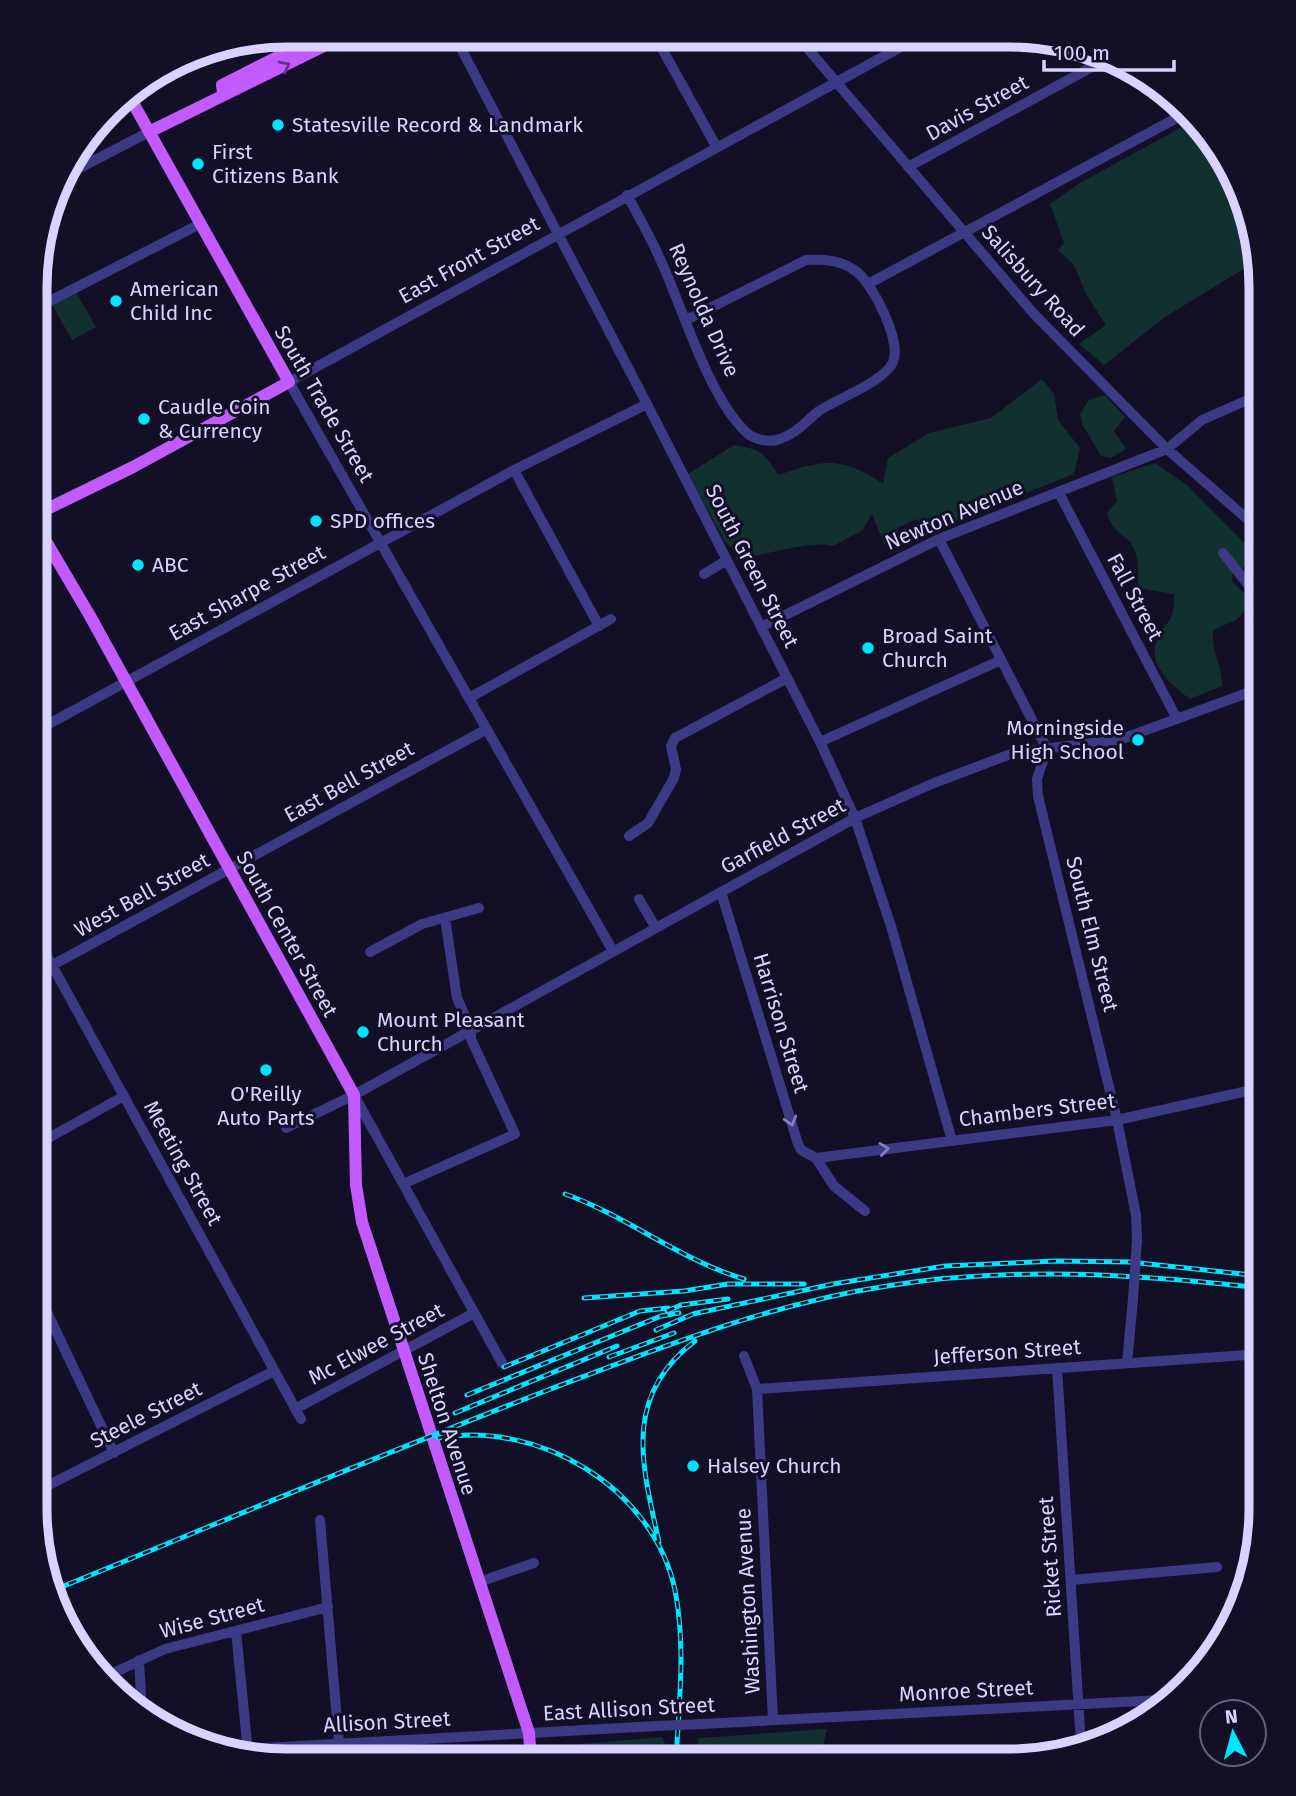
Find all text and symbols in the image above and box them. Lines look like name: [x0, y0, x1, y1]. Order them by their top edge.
scale bar: [1044, 28, 1174, 72]
text: 100 m: [1054, 40, 1110, 66]
one-way arrow: [277, 61, 290, 75]
street label: Davis Street: [921, 69, 1033, 147]
place label: Statesville Record & Landmark: [292, 112, 583, 138]
marker: Statesville Record & Landmark: [270, 117, 286, 133]
place label: First Citizens Bank: [212, 139, 339, 189]
marker: First Citizens Bank: [190, 156, 206, 172]
street label: East Front Street: [394, 210, 544, 309]
street label: Salisbury Road: [976, 220, 1090, 342]
street label: Reynolda Drive: [663, 239, 745, 381]
place label: American Child Inc: [130, 276, 219, 326]
marker: American Child Inc: [108, 293, 124, 309]
street label: South Trade Street: [269, 321, 380, 487]
place label: Caudle Coin & Currency: [158, 394, 271, 444]
marker: Caudle Coin & Currency: [136, 411, 152, 427]
street label: Newton Avenue: [881, 474, 1027, 556]
street label: South Green Street: [700, 480, 805, 652]
place label: SPD offices: [330, 508, 435, 534]
marker: SPD offices: [308, 513, 324, 529]
street label: East Sharpe Street: [164, 539, 330, 647]
street label: Fall Street: [1101, 549, 1169, 645]
place label: ABC: [152, 552, 189, 578]
marker: ABC: [130, 557, 146, 573]
place label: Broad Saint Church: [882, 623, 993, 673]
marker: Broad Saint Church: [860, 640, 876, 656]
place label: Morningside High School: [1006, 715, 1124, 765]
marker: Morningside High School: [1130, 732, 1146, 748]
street label: East Bell Street: [280, 735, 419, 828]
street label: Garfield Street: [716, 792, 850, 880]
street label: South Center Street: [231, 846, 344, 1022]
street label: West Bell Street: [70, 847, 215, 943]
street label: South Elm Street: [1060, 854, 1124, 1015]
street label: Harrison Street: [747, 950, 815, 1096]
place label: Mount Pleasant Church: [377, 1007, 525, 1057]
marker: Mount Pleasant Church: [355, 1024, 371, 1040]
marker: O'Reilly Auto Parts: [258, 1062, 274, 1078]
place label: O'Reilly Auto Parts: [217, 1081, 315, 1131]
street label: Chambers Street: [957, 1087, 1117, 1132]
street label: Meeting Street: [138, 1096, 228, 1230]
one-way arrow: [783, 1114, 797, 1127]
one-way arrow: [878, 1142, 889, 1157]
street label: Mc Elwee Street: [304, 1297, 449, 1391]
street label: Jefferson Street: [932, 1334, 1082, 1370]
street label: Shelton Avenue: [412, 1349, 482, 1499]
street label: Steele Street: [86, 1376, 206, 1454]
place label: Halsey Church: [707, 1453, 842, 1479]
marker: Halsey Church: [685, 1458, 701, 1474]
street label: Ricket Street: [1033, 1495, 1067, 1618]
street label: Washington Avenue: [730, 1507, 766, 1695]
street label: Wise Street: [157, 1591, 267, 1644]
street label: Monroe Street: [898, 1674, 1034, 1708]
street label: East Allison Street: [542, 1691, 716, 1726]
north arrow: [1198, 1698, 1268, 1768]
text: N: [1224, 1704, 1239, 1729]
street label: Allison Street: [323, 1706, 452, 1738]

